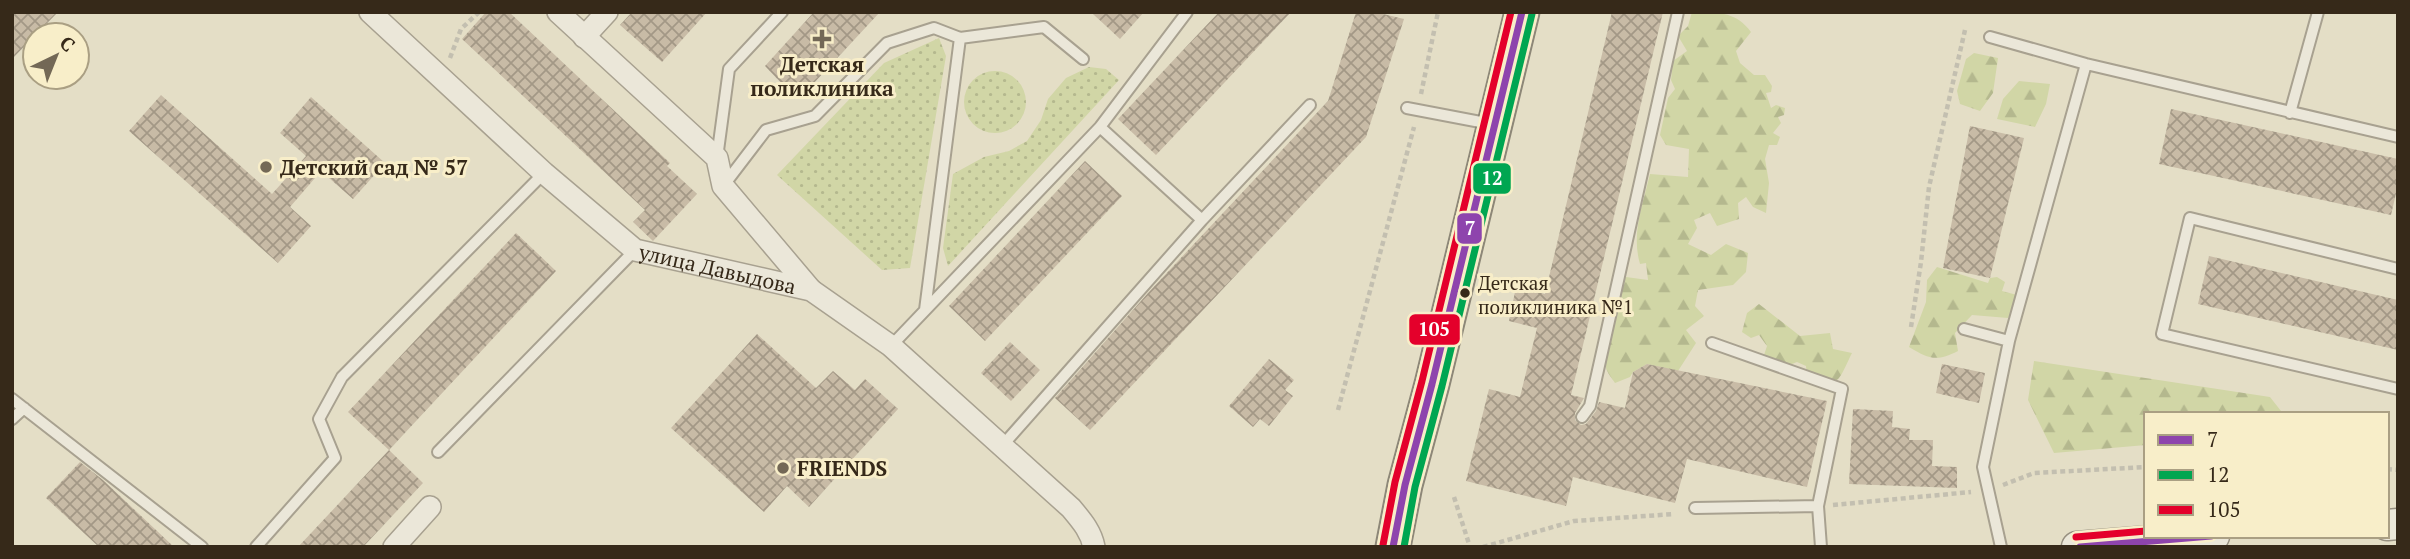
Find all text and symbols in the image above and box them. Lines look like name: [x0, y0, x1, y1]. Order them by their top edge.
north arrow: [21, 21, 91, 91]
marker: Детская поликлиника: [812, 29, 832, 49]
text: С: [55, 30, 81, 57]
place label: Детская поликлиника: [750, 50, 894, 102]
place label: Детский сад № 57: [280, 153, 468, 181]
marker: Детский сад № 57: [258, 159, 274, 175]
line badge: 12: [1472, 162, 1512, 195]
text: 12: [1481, 165, 1503, 190]
line badge: 7: [1456, 212, 1483, 245]
text: 7: [1465, 215, 1475, 240]
street label: улица Давыдова: [635, 237, 799, 300]
place label: Детская поликлиника №1: [1478, 270, 1633, 319]
marker: Детская поликлиника №1: [1458, 286, 1472, 300]
line badge: 105: [1408, 313, 1461, 346]
text: 105: [1418, 316, 1450, 341]
legend: [2144, 412, 2389, 538]
text: 7: [2207, 425, 2218, 453]
place label: FRIENDS: [797, 454, 887, 482]
marker: FRIENDS: [775, 460, 791, 476]
text: 12: [2207, 460, 2229, 488]
text: 105: [2207, 495, 2241, 523]

